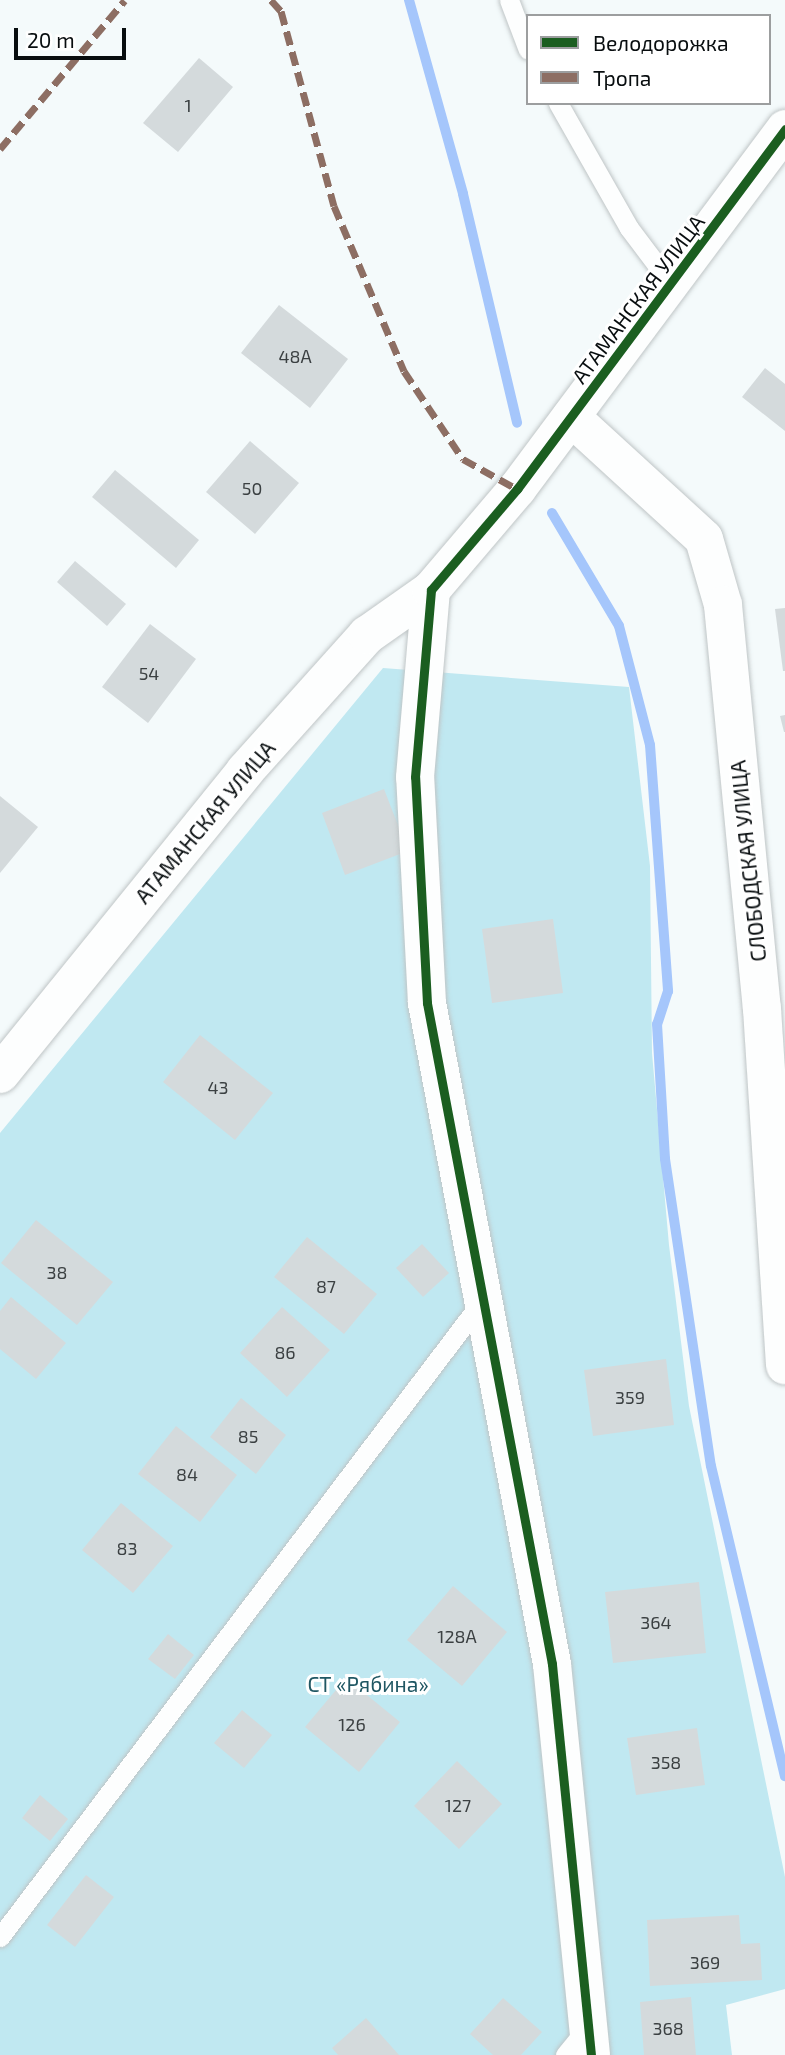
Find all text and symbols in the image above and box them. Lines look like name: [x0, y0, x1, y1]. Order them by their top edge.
scale bar: [18, 14, 130, 58]
legend: [526, 14, 771, 105]
text: 20 m: [27, 27, 75, 52]
text: Велодорожка: [593, 30, 729, 55]
text: Тропа: [593, 65, 651, 90]
house number: 1: [184, 94, 192, 116]
street label: АТАМАНСКАЯ УЛИЦА: [566, 210, 710, 388]
house number: 48А: [278, 345, 312, 367]
house number: 50: [242, 477, 262, 499]
house number: 54: [139, 662, 159, 684]
street label: АТАМАНСКАЯ УЛИЦА: [130, 736, 280, 908]
street label: СЛОБОДСКАЯ УЛИЦА: [725, 759, 771, 963]
house number: 43: [207, 1076, 229, 1098]
house number: 38: [47, 1261, 67, 1283]
house number: 87: [316, 1275, 336, 1297]
house number: 86: [274, 1341, 296, 1363]
house number: 359: [615, 1386, 645, 1408]
house number: 85: [238, 1425, 258, 1447]
house number: 84: [176, 1463, 198, 1485]
house number: 83: [117, 1537, 137, 1559]
house number: 364: [640, 1611, 672, 1633]
house number: 128А: [437, 1625, 477, 1647]
park label: СТ «Рябина»: [307, 1671, 429, 1697]
house number: 126: [338, 1713, 366, 1735]
house number: 358: [651, 1751, 681, 1773]
house number: 127: [445, 1794, 471, 1816]
house number: 369: [690, 1951, 720, 1973]
house number: 368: [652, 2017, 684, 2039]

